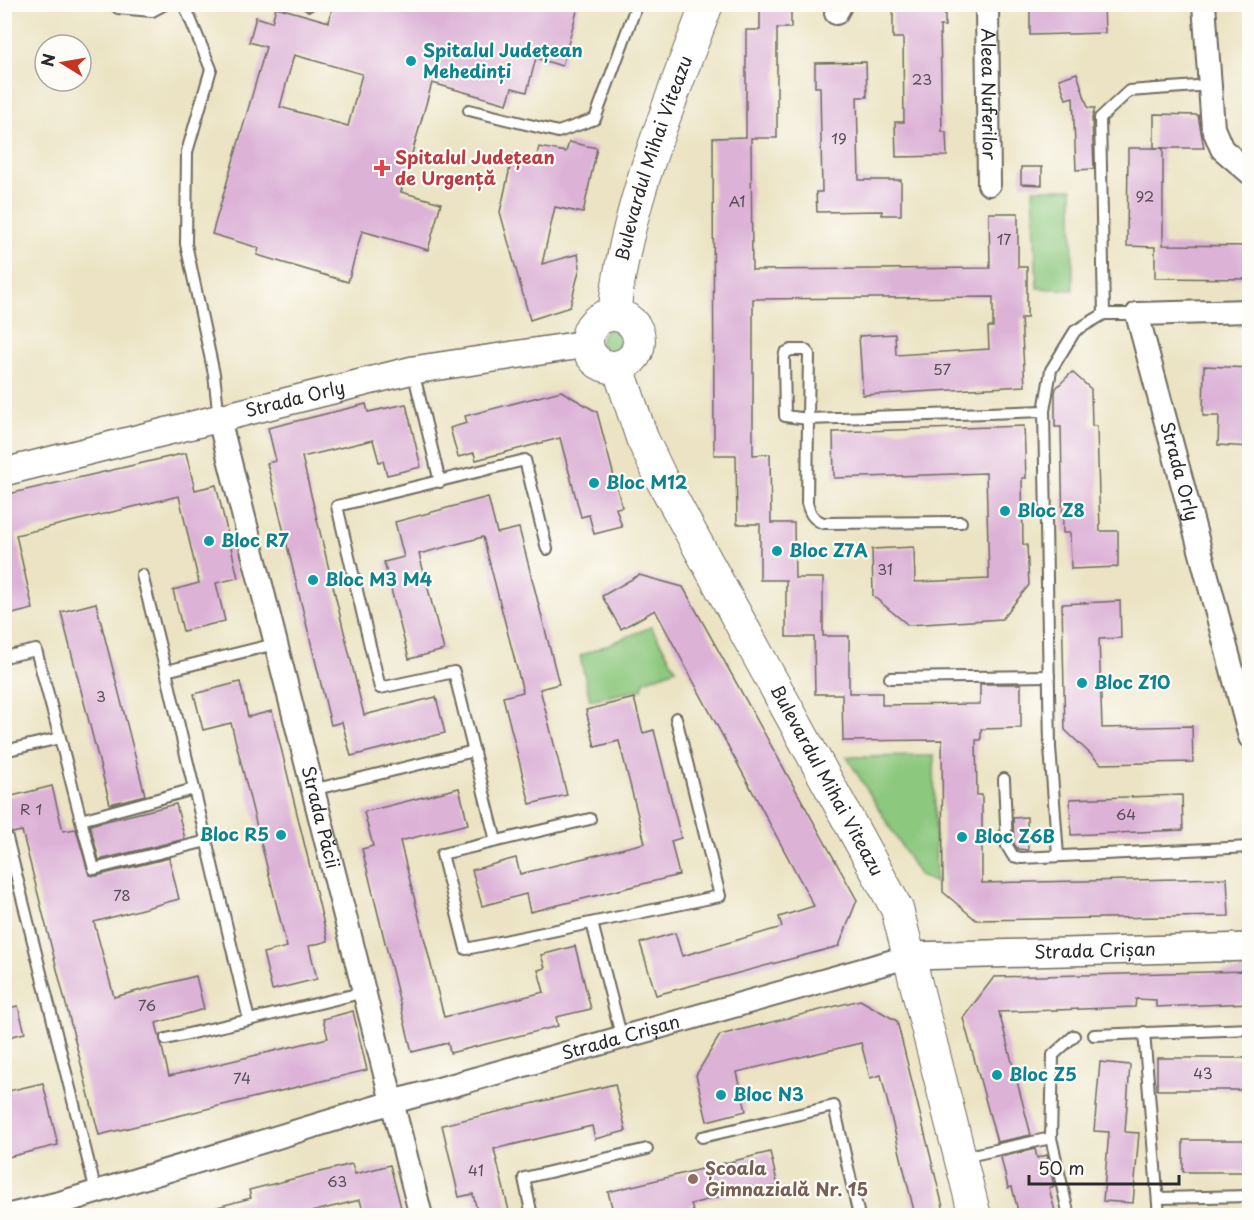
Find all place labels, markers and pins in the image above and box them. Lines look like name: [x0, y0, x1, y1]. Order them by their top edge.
place label: Spitalul Județean Mehedinți: [423, 36, 583, 84]
marker: Spitalul Județean Mehedinți: [404, 54, 418, 68]
place label: Spitalul Județean de Urgență: [395, 143, 555, 191]
marker: Spitalul Județean de Urgență: [373, 159, 391, 177]
place label: Bloc M12: [606, 468, 688, 495]
marker: Bloc M12: [587, 476, 601, 490]
place label: Bloc Z8: [1017, 496, 1085, 523]
marker: Bloc Z8: [998, 504, 1012, 518]
place label: Bloc R7: [221, 526, 289, 553]
marker: Bloc R7: [202, 534, 216, 548]
place label: Bloc Z7A: [789, 536, 868, 563]
marker: Bloc Z7A: [770, 544, 784, 558]
place label: Bloc M3 M4: [325, 565, 432, 592]
marker: Bloc M3 M4: [306, 573, 320, 587]
place label: Bloc Z10: [1094, 668, 1170, 695]
marker: Bloc Z10: [1075, 676, 1089, 690]
place label: Bloc R5: [200, 820, 269, 847]
place label: Bloc Z6B: [974, 822, 1055, 849]
marker: Bloc R5: [274, 828, 288, 842]
marker: Bloc Z6B: [955, 830, 969, 844]
place label: Bloc Z5: [1009, 1060, 1077, 1087]
marker: Bloc Z5: [990, 1068, 1004, 1082]
place label: Bloc N3: [733, 1080, 804, 1107]
marker: Bloc N3: [714, 1088, 728, 1102]
place label: Școala Gimnazială Nr. 15: [705, 1154, 868, 1202]
marker: Școala Gimnazială Nr. 15: [686, 1172, 700, 1186]

